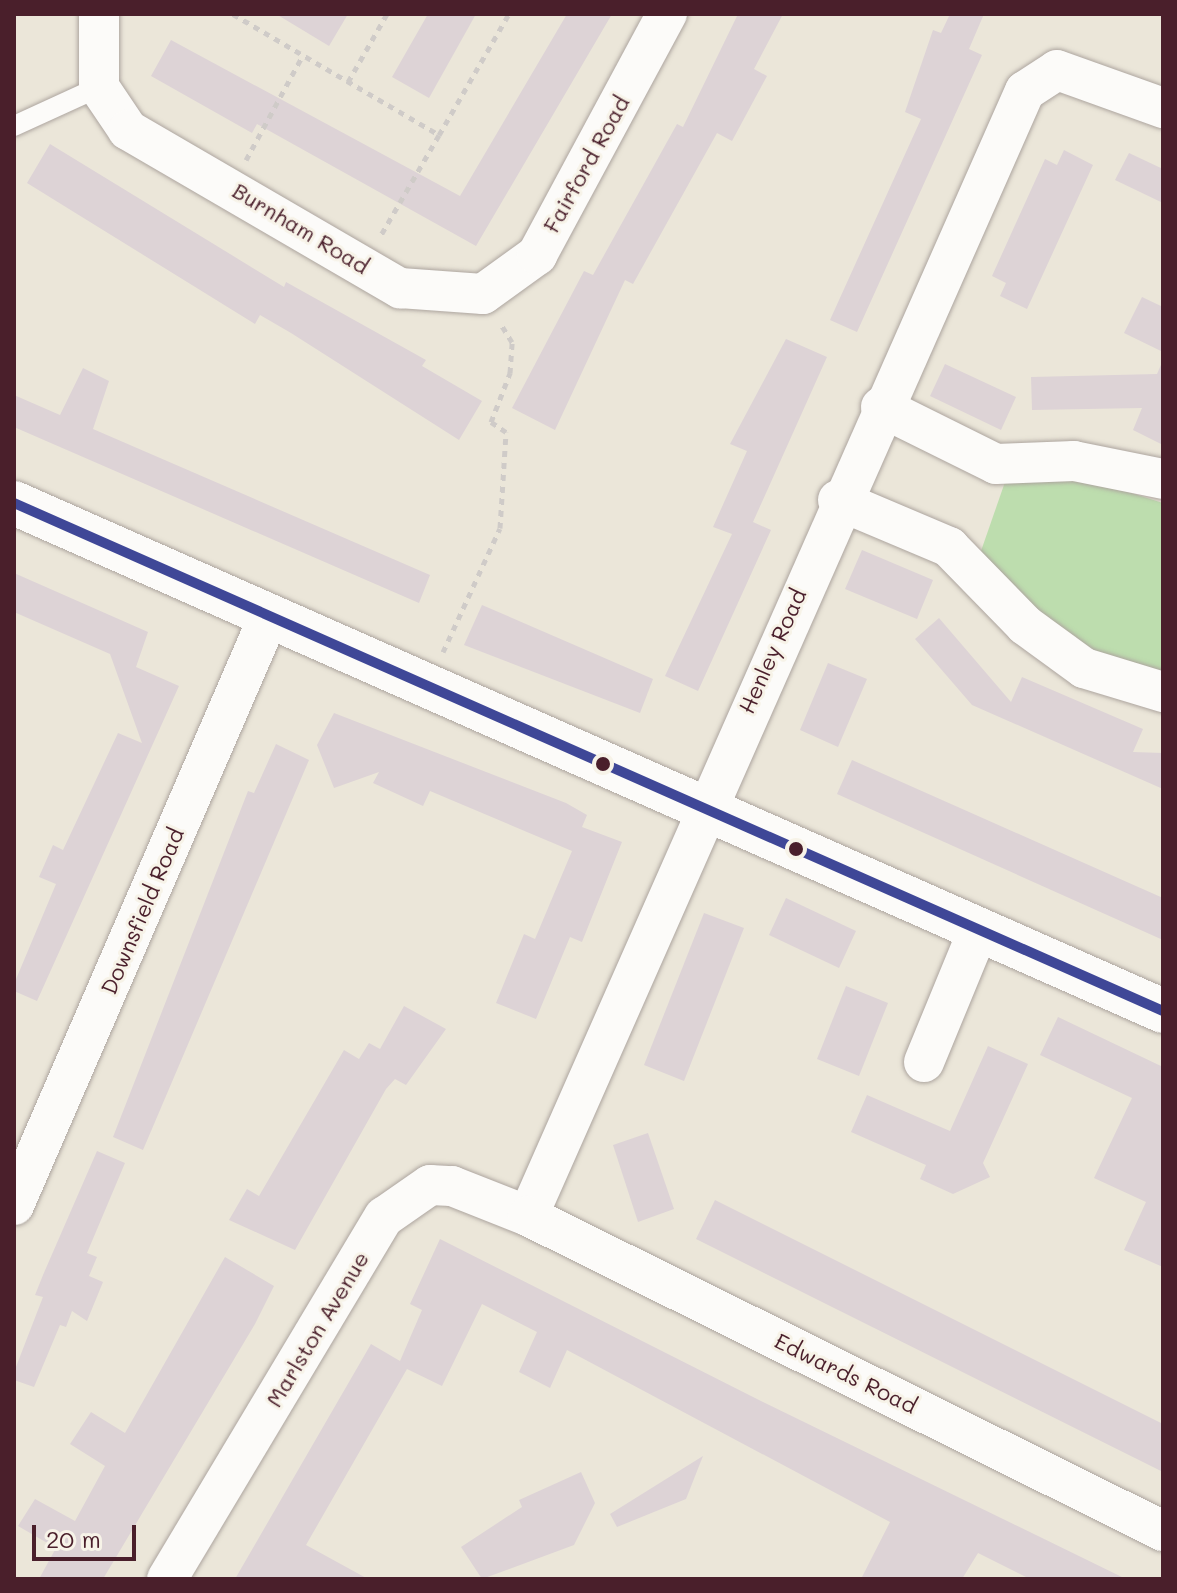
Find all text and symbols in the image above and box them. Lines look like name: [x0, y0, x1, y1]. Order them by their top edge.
street label: Fairford Road: [538, 91, 634, 237]
street label: Burnham Road: [228, 177, 374, 279]
street label: Henley Road: [733, 584, 811, 718]
unlabelled marker: [595, 756, 611, 772]
street label: Downsfield Road: [95, 824, 189, 998]
unlabelled marker: [788, 841, 804, 857]
street label: Marlston Avenue: [260, 1247, 374, 1411]
street label: Edwards Road: [771, 1327, 921, 1419]
scale bar: [36, 1509, 140, 1559]
text: 20 m: [46, 1523, 101, 1554]

